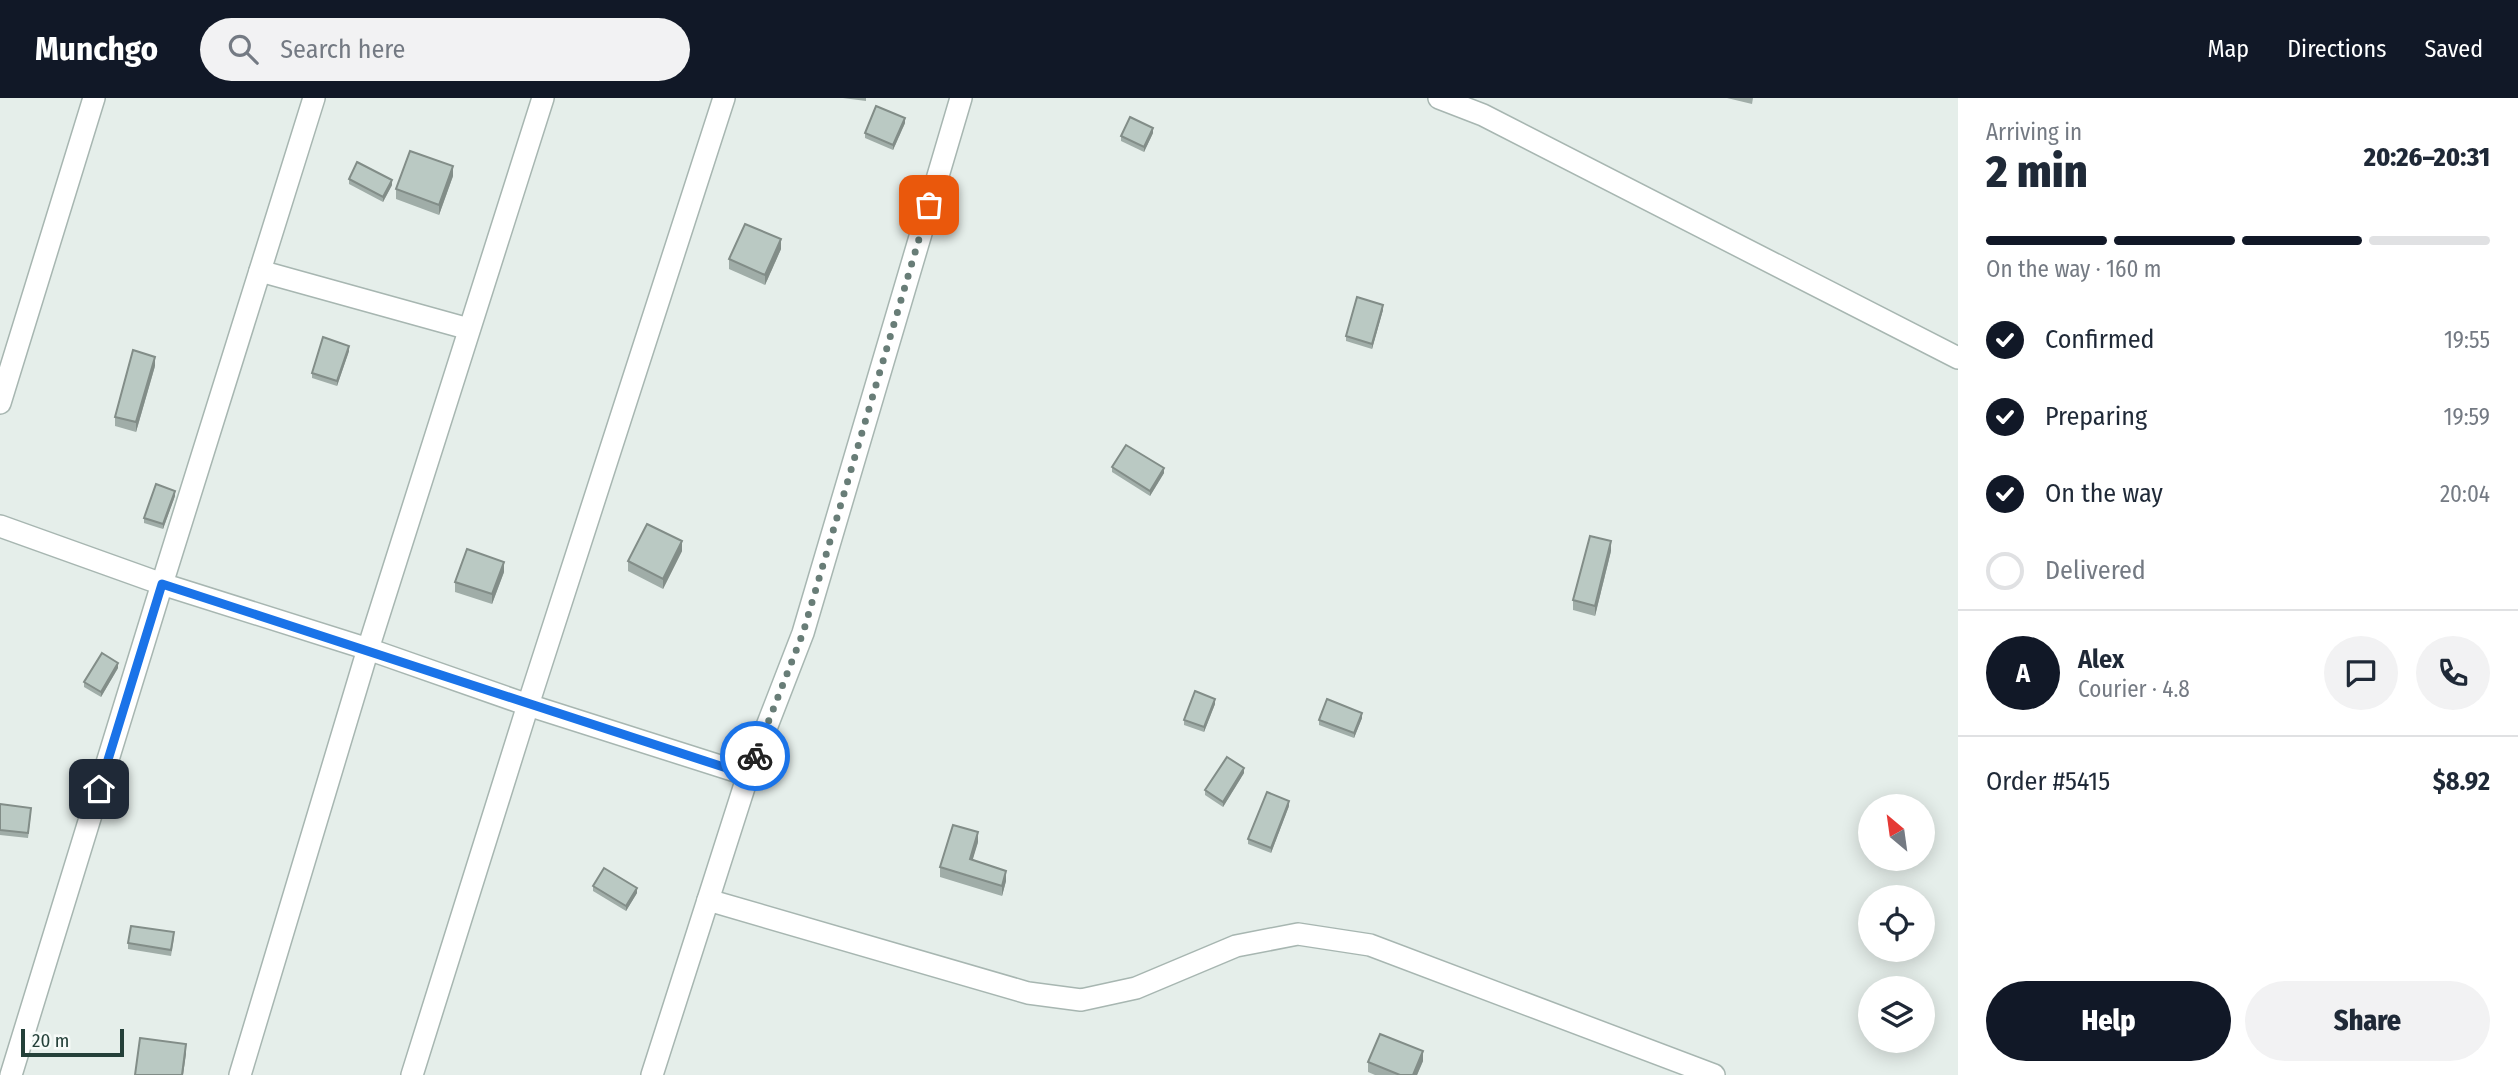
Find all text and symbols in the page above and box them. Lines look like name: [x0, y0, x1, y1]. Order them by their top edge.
search box: [200, 18, 690, 81]
text: Munchgo: [35, 29, 158, 69]
icon: search: [224, 30, 262, 68]
text: Search here: [280, 34, 405, 65]
text: Map: [2208, 35, 2249, 63]
text: Directions: [2287, 35, 2386, 63]
text: Saved: [2424, 35, 2483, 63]
text: Arriving in: [1986, 118, 2082, 146]
text: 20:26–20:31: [2364, 142, 2490, 173]
text: 2 min: [1986, 144, 2088, 199]
pin: [899, 175, 959, 235]
icon: bag: [910, 186, 948, 224]
text: On the way · 160 m: [1986, 255, 2161, 283]
icon: check: [1986, 321, 2024, 359]
text: Confirmed: [2045, 324, 2155, 355]
text: 19:55: [2444, 326, 2490, 354]
icon: check: [1986, 398, 2024, 436]
text: Preparing: [2045, 401, 2147, 432]
text: 19:59: [2443, 403, 2490, 431]
icon: check: [1986, 475, 2024, 513]
text: On the way: [2045, 478, 2163, 509]
text: 20:04: [2440, 480, 2490, 508]
text: Delivered: [2045, 555, 2146, 586]
button: chat: [2324, 636, 2398, 710]
button: phone: [2416, 636, 2490, 710]
text: Alex: [2078, 644, 2124, 675]
text: A: [2016, 658, 2030, 689]
text: Courier · 4.8: [2078, 675, 2190, 703]
courier: [720, 721, 790, 791]
icon: bike: [736, 737, 774, 775]
pin: [69, 759, 129, 819]
text: Order #5415: [1986, 766, 2110, 797]
text: $8.92: [2433, 766, 2490, 797]
icon: home: [80, 770, 118, 808]
north arrow: [1858, 794, 1936, 872]
map controls: [1858, 794, 1935, 1053]
button: locate: [1858, 885, 1935, 962]
button: layers: [1858, 976, 1935, 1053]
button: Help: [1986, 981, 2231, 1061]
button: Share: [2245, 981, 2490, 1061]
scale bar: [21, 1026, 124, 1058]
text: 20 m: [32, 1029, 69, 1052]

